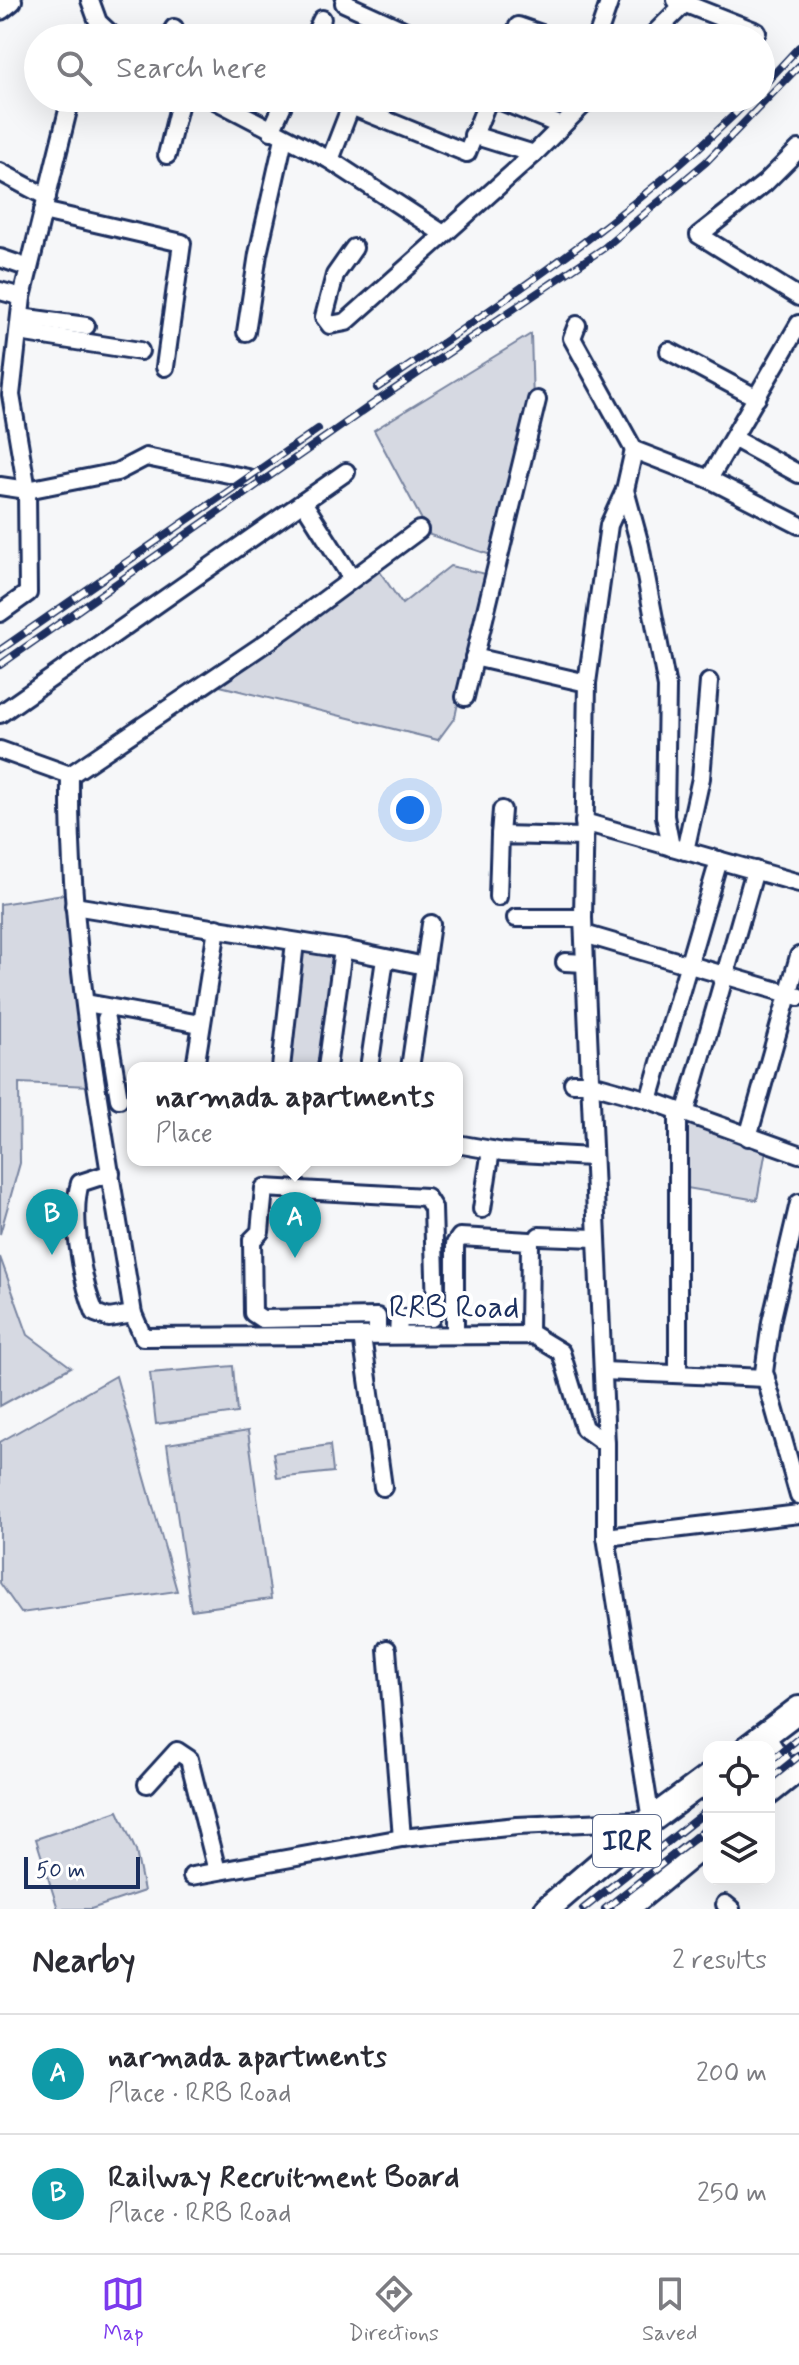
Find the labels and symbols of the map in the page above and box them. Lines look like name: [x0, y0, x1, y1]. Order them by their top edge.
your location: [390, 790, 430, 830]
pin: B: [26, 1189, 78, 1255]
pin: A: [269, 1192, 321, 1258]
street label: RRB Road: [389, 1287, 519, 1329]
road number: IRR: [593, 1815, 661, 1867]
scale bar: [24, 1853, 140, 1889]

